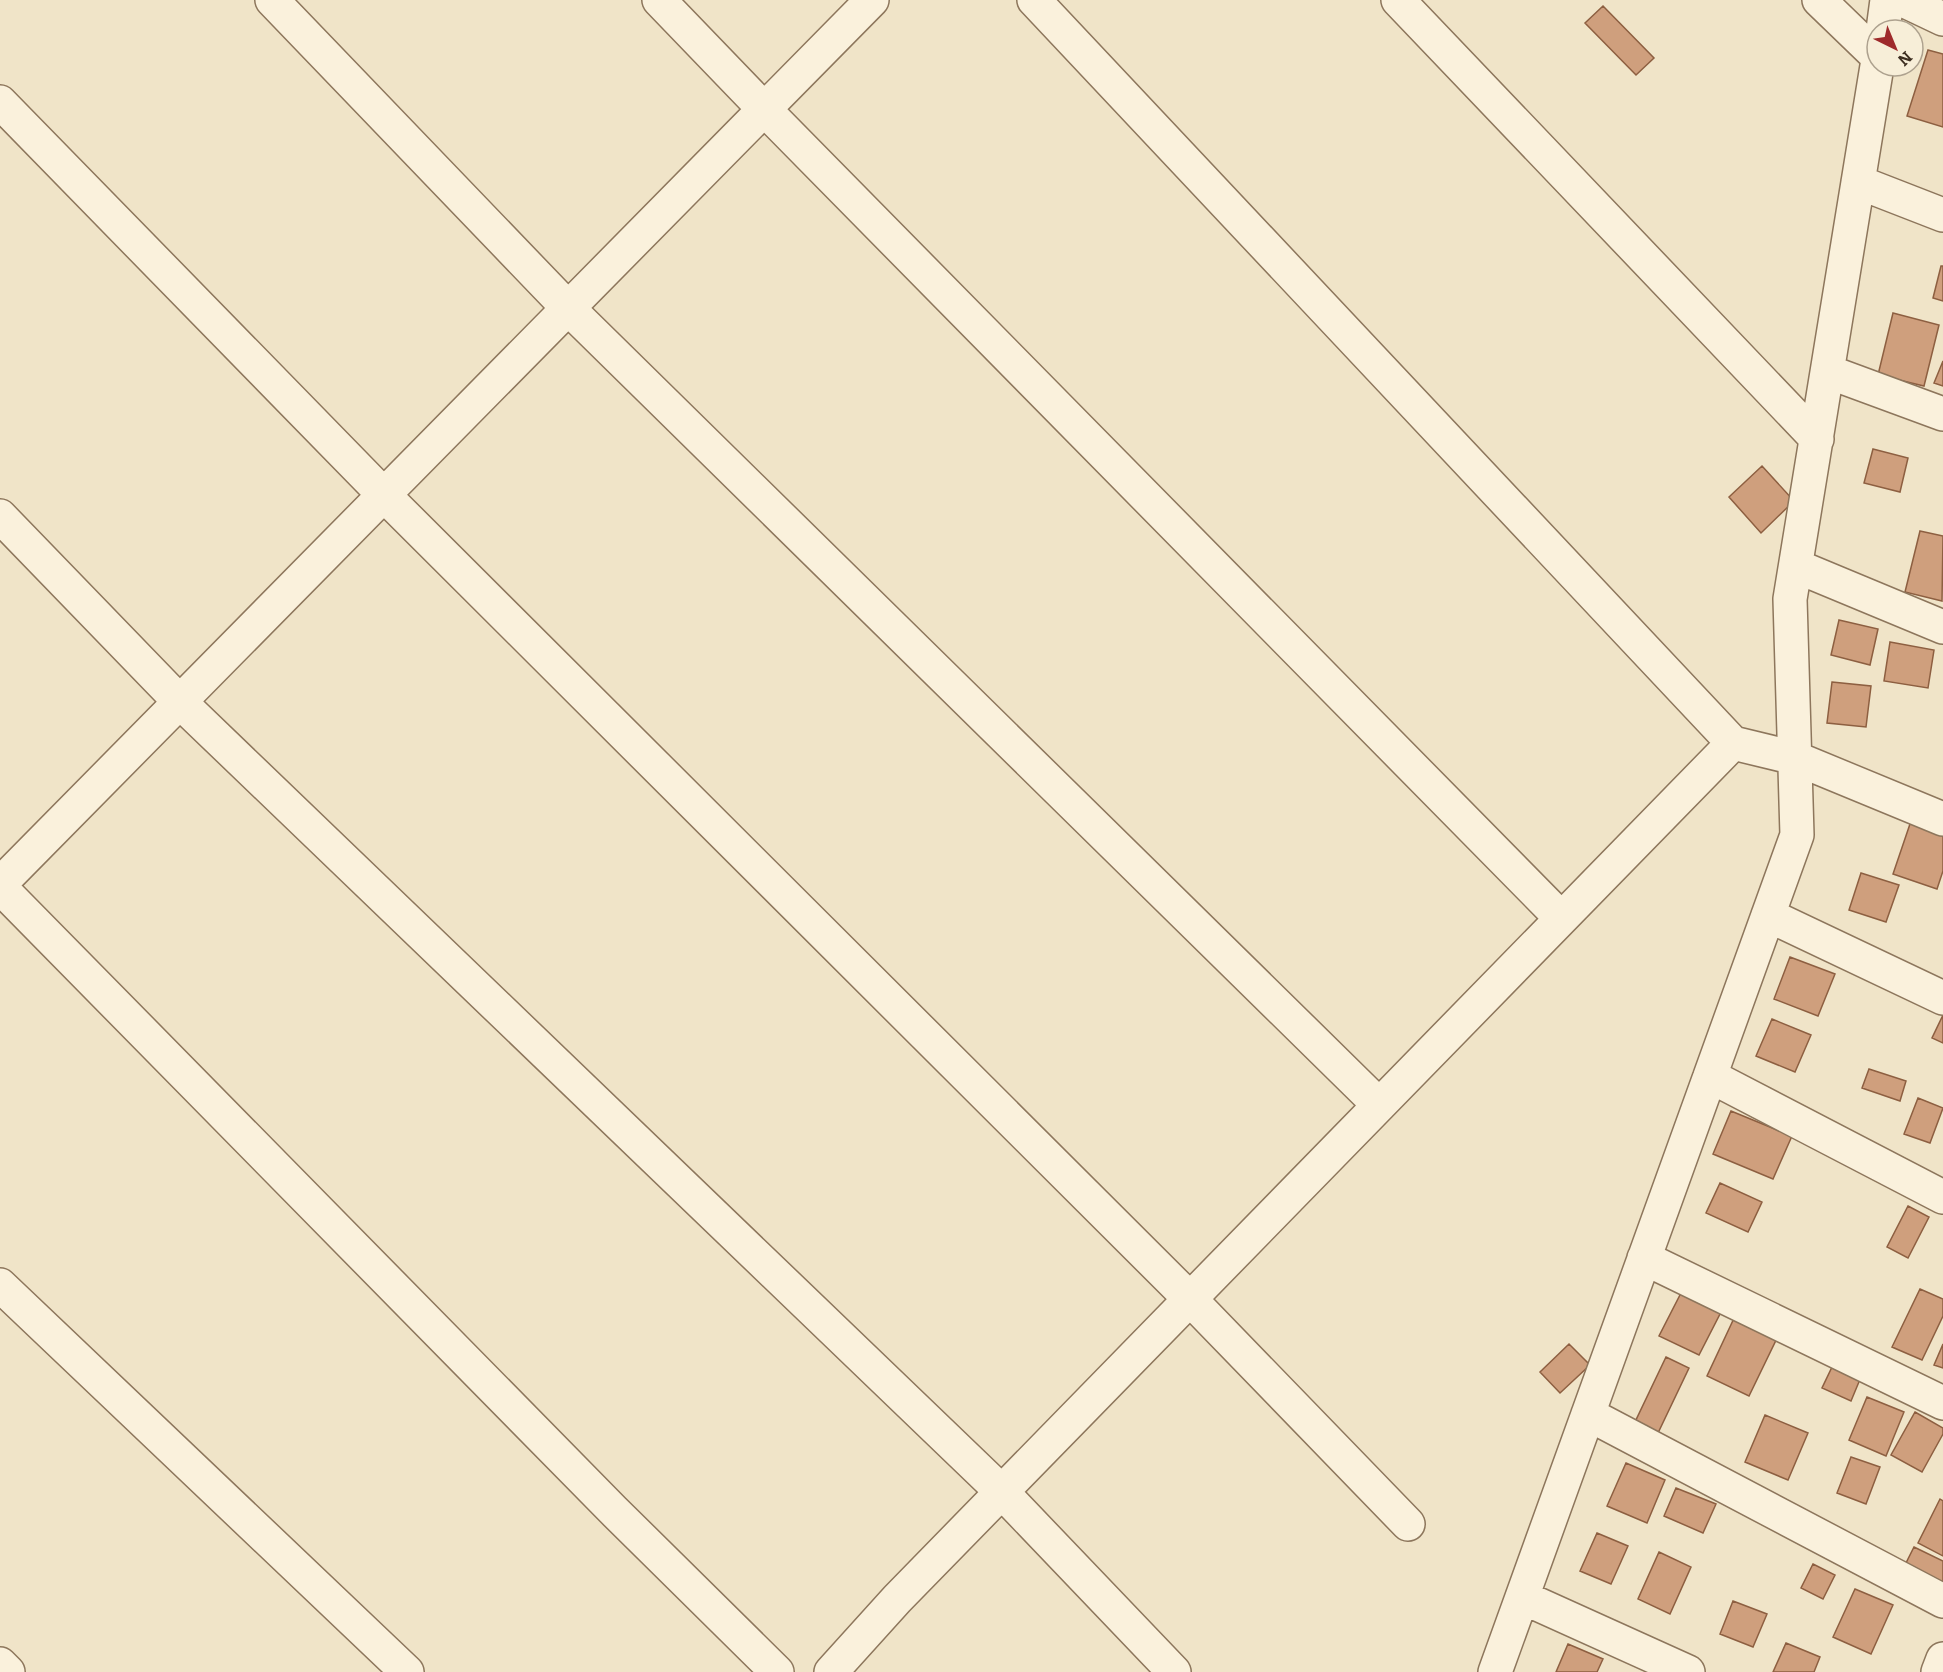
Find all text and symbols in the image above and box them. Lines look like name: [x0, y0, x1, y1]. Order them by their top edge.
north arrow: [1865, 18, 1925, 78]
text: N: [1894, 47, 1916, 70]

